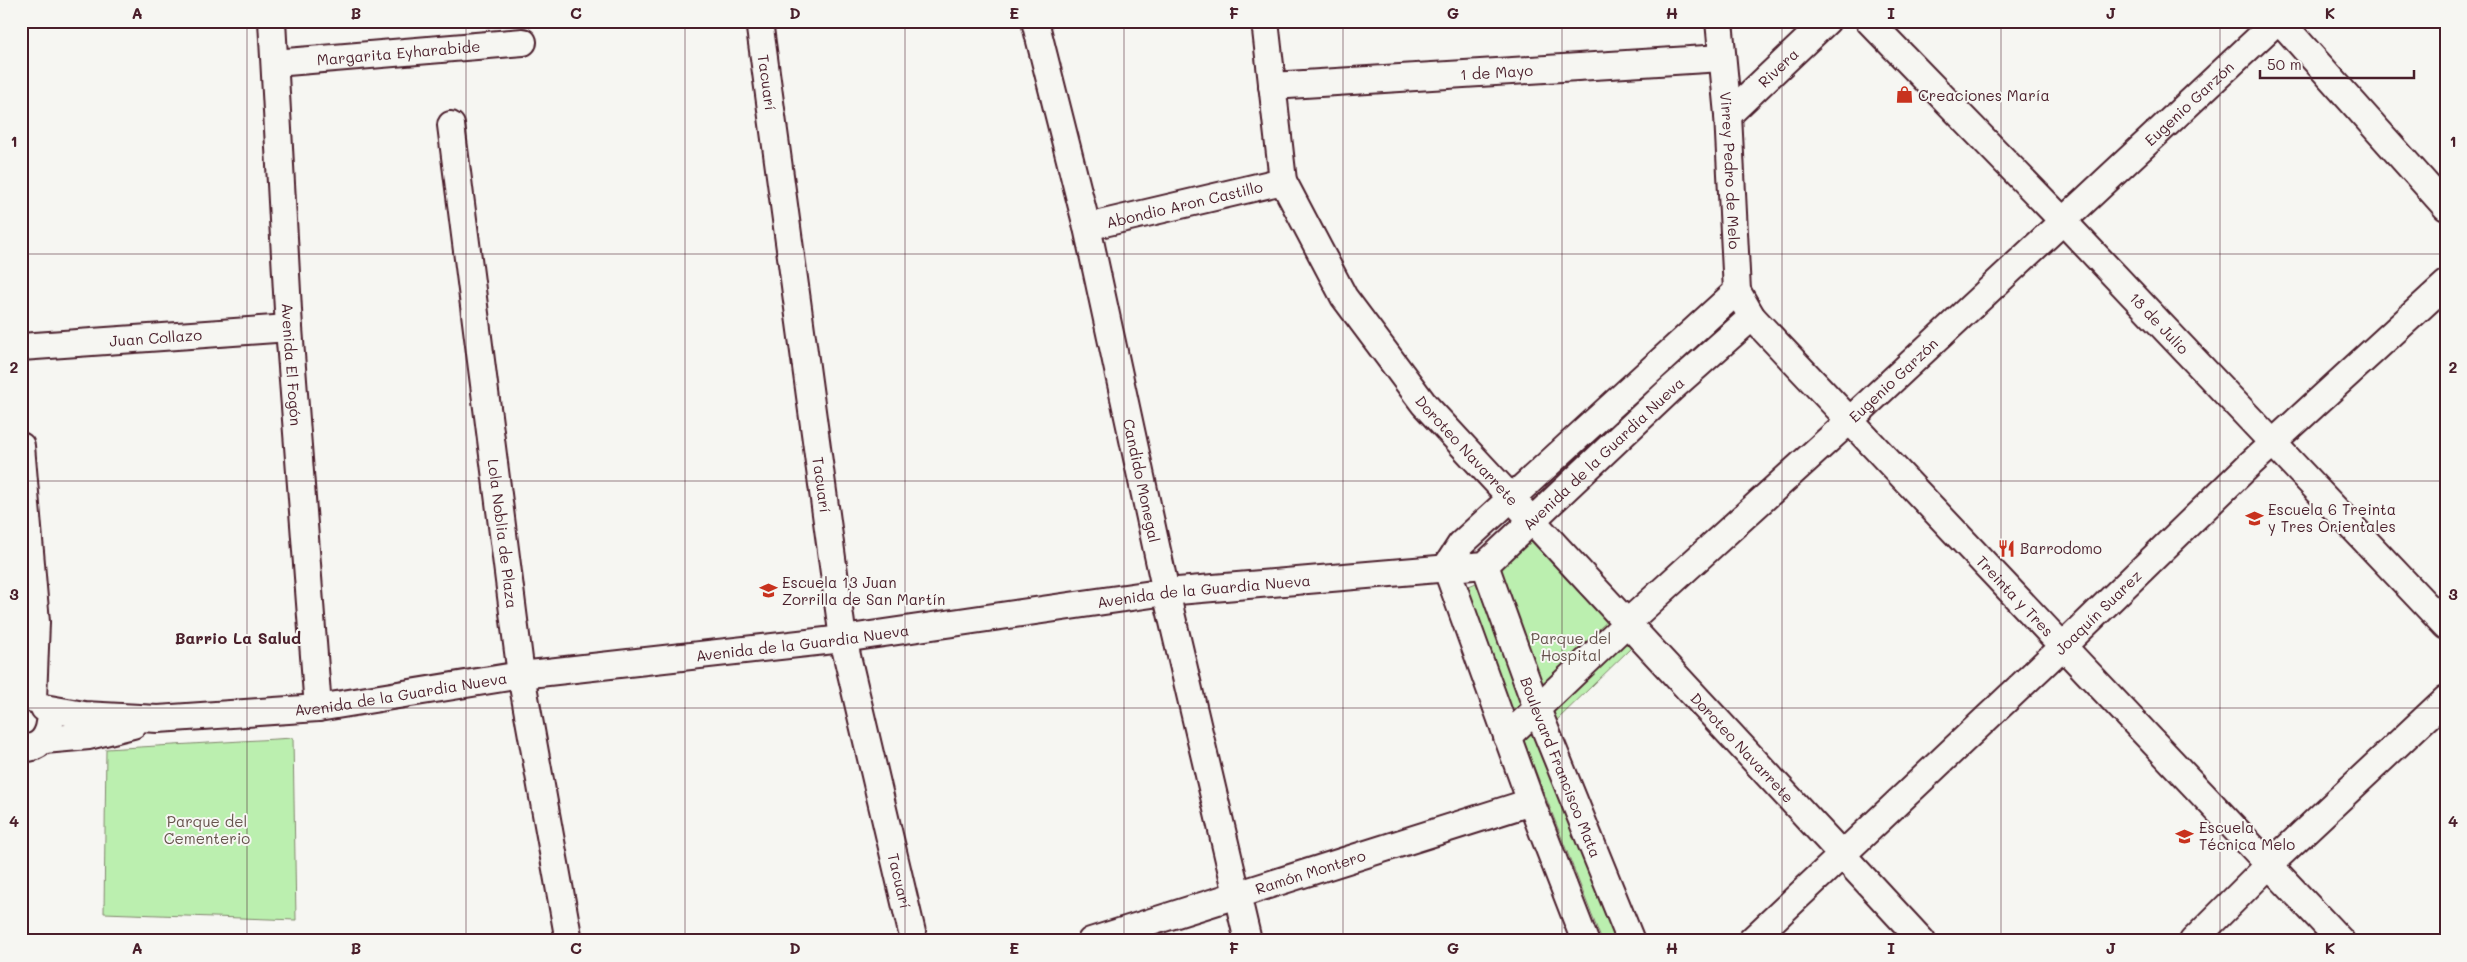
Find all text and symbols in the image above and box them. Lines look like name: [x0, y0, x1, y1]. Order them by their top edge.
text: A: [131, 2, 143, 23]
text: B: [351, 2, 361, 23]
text: C: [570, 2, 582, 23]
text: D: [789, 2, 801, 23]
text: E: [1009, 2, 1019, 23]
text: F: [1229, 2, 1239, 23]
text: G: [1447, 2, 1459, 23]
text: H: [1666, 2, 1678, 23]
text: I: [1887, 2, 1895, 23]
text: J: [2106, 2, 2116, 23]
text: K: [2325, 2, 2335, 23]
street label: Margarita Eyharabide: [316, 36, 481, 69]
street label: Rivera: [1754, 44, 1802, 91]
scale bar: [2260, 48, 2413, 80]
street label: Tacuarí: [754, 53, 781, 112]
text: 50 m: [2267, 54, 2302, 74]
street label: Eugenio Garzón: [2140, 57, 2238, 150]
street label: 1 de Mayo: [1459, 60, 1534, 84]
shop icon: Creaciones María: [1894, 85, 1914, 105]
place label: Creaciones María: [1918, 85, 2050, 105]
street label: Virrey Pedro de Melo: [1716, 91, 1745, 250]
text: 1: [10, 130, 18, 151]
text: 1: [2449, 130, 2457, 151]
street label: Abondio Aron Castillo: [1104, 176, 1265, 232]
street label: 18 de Julio: [2125, 288, 2194, 358]
street label: Avenida El Fogón: [278, 302, 306, 427]
street label: Juan Collazo: [109, 324, 203, 351]
street label: Eugenio Garzón: [1844, 333, 1942, 426]
text: 2: [10, 356, 19, 377]
text: 2: [2449, 356, 2458, 377]
street label: Avenida de la Guardia Nueva: [1518, 372, 1688, 534]
street label: Doroteo Navarrete: [1411, 391, 1523, 510]
street label: Candido Monegal: [1119, 417, 1165, 544]
street label: Tacuarí: [808, 455, 836, 514]
street label: Lola Noblia de Plaza: [484, 458, 522, 610]
place label: Escuela 6 Treinta y Tres Orientales: [2268, 499, 2396, 536]
school or university icon: Escuela 6 Treinta y Tres Orientales: [2244, 508, 2264, 528]
restaurant icon: Barrodomo: [1996, 538, 2016, 558]
place label: Barrodomo: [2020, 538, 2102, 558]
street label: Treinta y Tres: [1972, 551, 2058, 640]
street label: Joaquín Suarez: [2050, 565, 2145, 659]
street label: Avenida de la Guardia Nueva: [1096, 570, 1312, 612]
place label: Escuela 13 Juan Zorrilla de San Martín: [782, 572, 945, 609]
school or university icon: Escuela 13 Juan Zorrilla de San Martín: [758, 581, 778, 601]
text: 3: [9, 583, 19, 604]
text: 3: [2448, 583, 2458, 604]
street label: Avenida de la Guardia Nueva: [695, 620, 910, 665]
district label: Barrio La Salud: [175, 627, 301, 648]
park label: Parque del Hospital: [1531, 628, 1611, 665]
street label: Avenida de la Guardia Nueva: [294, 667, 508, 720]
street label: Boulevard Francisco Mata: [1516, 674, 1606, 860]
street label: Doroteo Navarrete: [1686, 688, 1799, 807]
text: 4: [9, 810, 19, 831]
text: 4: [2448, 810, 2458, 831]
park label: Parque del Cementerio: [164, 811, 250, 848]
place label: Escuela Técnica Melo: [2199, 817, 2295, 854]
school or university icon: Escuela Técnica Melo: [2175, 826, 2195, 846]
street label: Ramón Montero: [1253, 845, 1368, 898]
street label: Tacuarí: [884, 851, 916, 910]
text: A: [131, 937, 143, 958]
text: B: [351, 937, 361, 958]
text: C: [570, 937, 582, 958]
text: D: [789, 937, 801, 958]
text: E: [1009, 937, 1019, 958]
text: F: [1229, 937, 1239, 958]
text: G: [1447, 937, 1459, 958]
text: H: [1666, 937, 1678, 958]
text: I: [1887, 937, 1895, 958]
text: J: [2106, 937, 2116, 958]
text: K: [2325, 937, 2335, 958]

